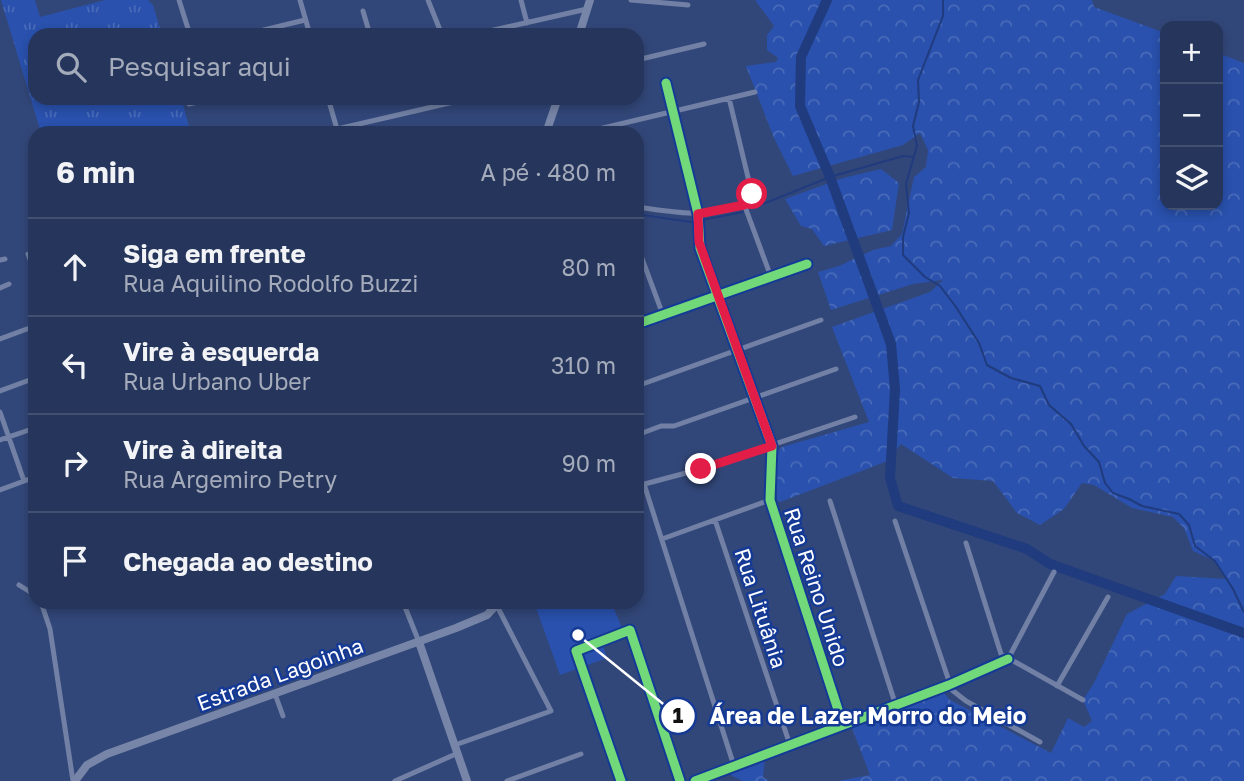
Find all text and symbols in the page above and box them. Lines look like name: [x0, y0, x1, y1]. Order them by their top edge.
map controls: [1160, 21, 1223, 210]
button: +: [1160, 21, 1223, 84]
search box: [28, 28, 644, 105]
icon: search: [52, 48, 90, 86]
text: Pesquisar aqui: [108, 51, 291, 82]
button: −: [1160, 84, 1223, 147]
button: layers: [1160, 147, 1223, 210]
text: 6 min: [56, 154, 135, 190]
text: A pé · 480 m: [481, 158, 616, 186]
route start: [736, 178, 767, 209]
text: Siga em frente: [123, 238, 306, 269]
icon: ahead: [56, 248, 94, 286]
text: 80 m: [562, 253, 616, 281]
text: Rua Aquilino Rodolfo Buzzi: [123, 269, 418, 297]
text: Vire à esquerda: [123, 336, 319, 367]
icon: left: [56, 346, 94, 384]
text: 310 m: [551, 351, 616, 379]
text: Rua Urbano Uber: [123, 367, 311, 395]
text: Vire à direita: [123, 434, 283, 465]
icon: right: [56, 444, 94, 482]
text: 90 m: [562, 449, 616, 477]
route end: [685, 453, 716, 484]
text: Rua Argemiro Petry: [123, 465, 337, 493]
street label: Rua Reino Unido: [779, 504, 855, 670]
icon: arrive: [56, 542, 94, 580]
street label: Rua Lituânia: [729, 545, 793, 671]
text: Chegada ao destino: [123, 546, 373, 577]
street label: Estrada Lagoinha: [193, 632, 367, 716]
callout: Área de Lazer Morro do Meio: [661, 694, 1041, 738]
text: Área de Lazer Morro do Meio: [710, 701, 1027, 729]
text: 1: [673, 702, 684, 728]

